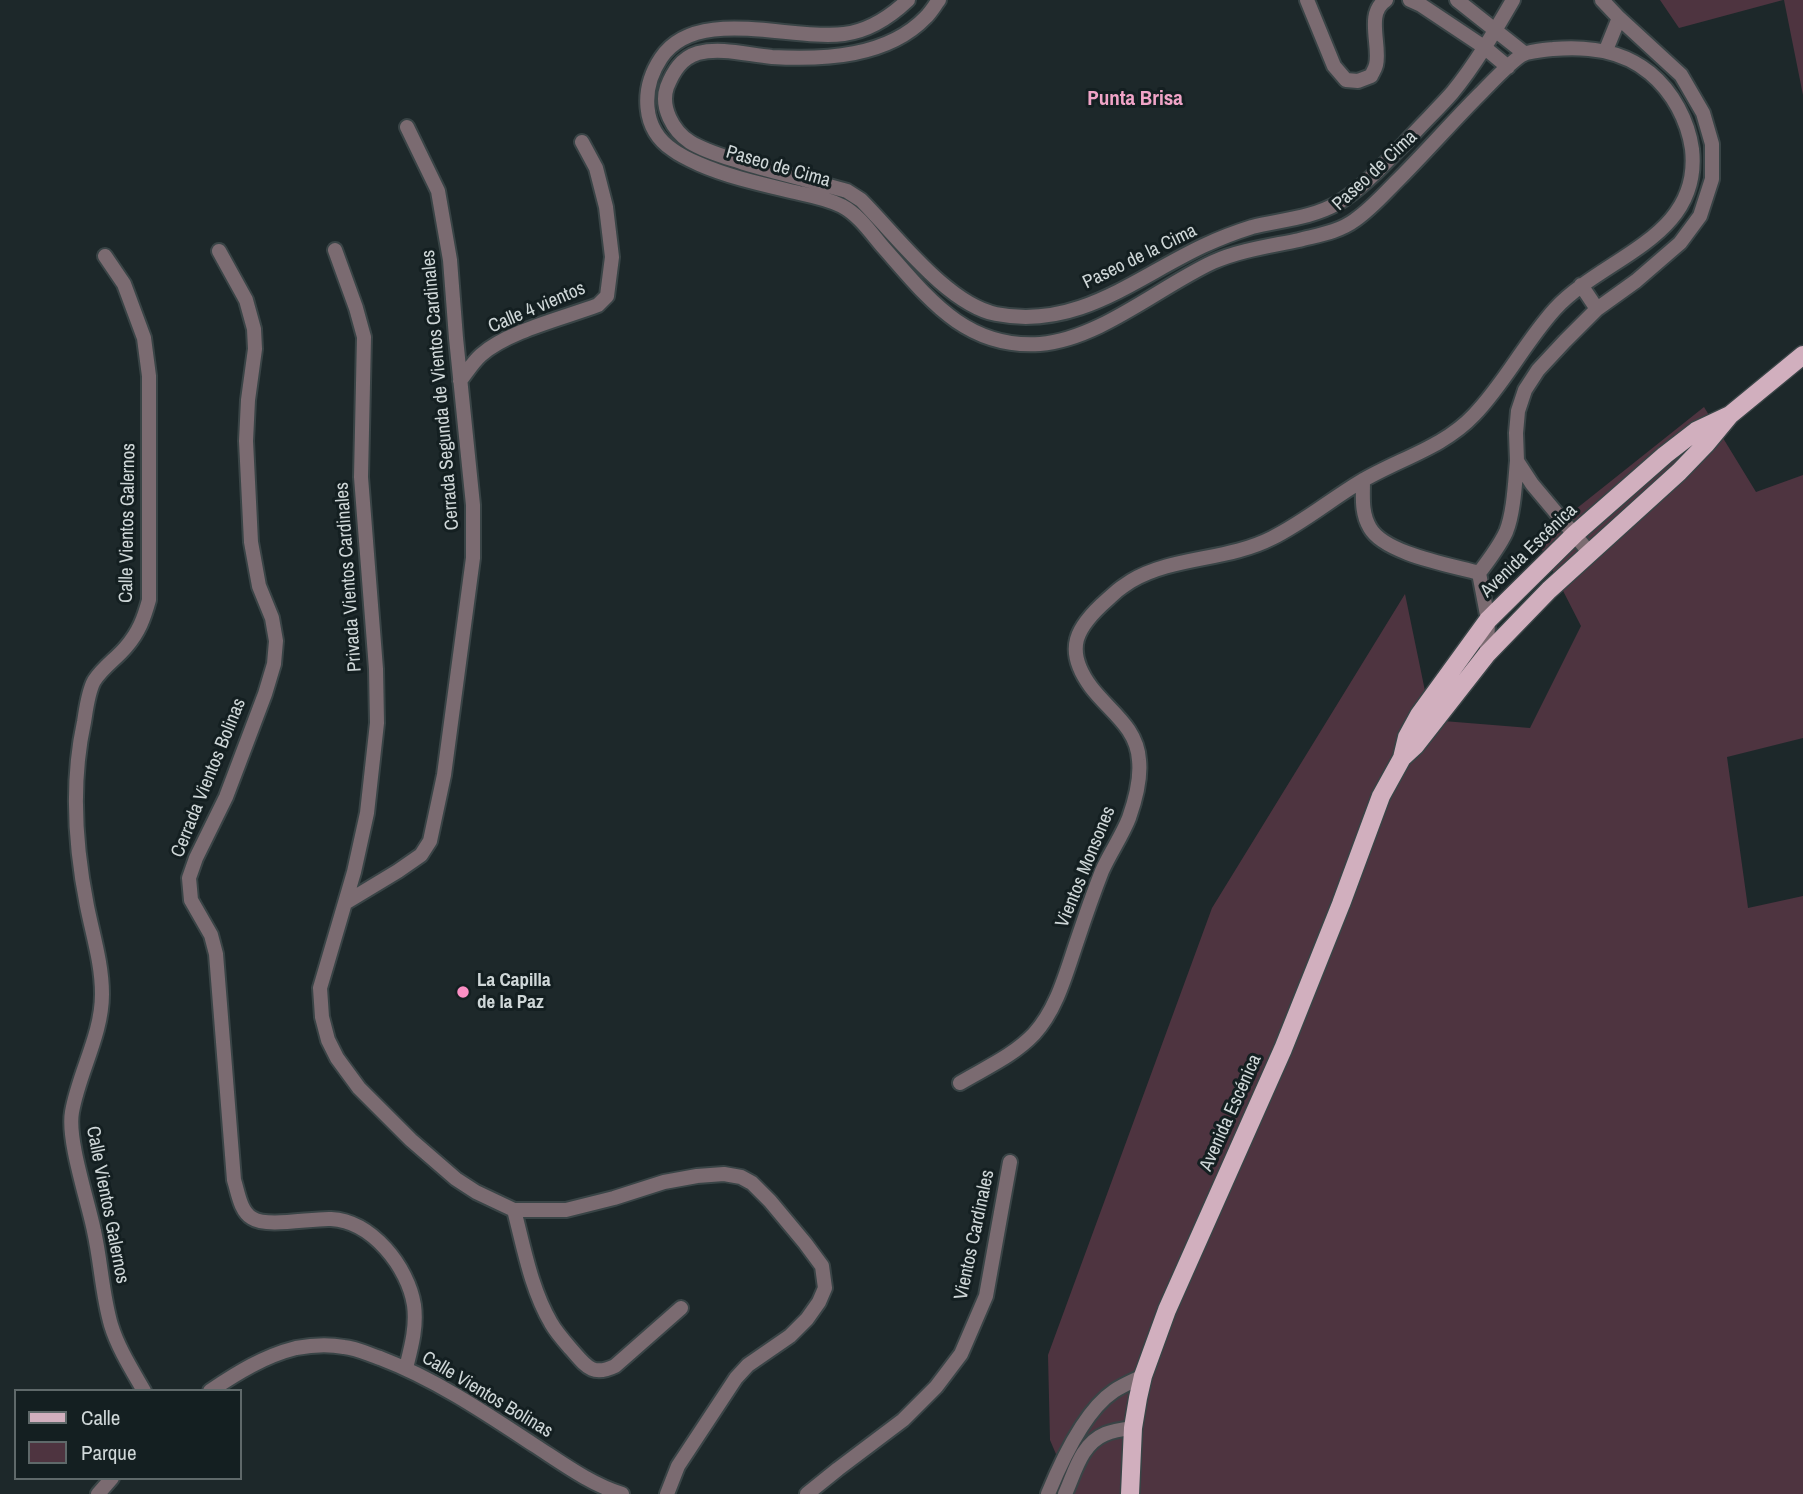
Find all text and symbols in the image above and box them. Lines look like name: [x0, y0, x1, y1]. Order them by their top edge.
district label: Punta Brisa: [1087, 86, 1183, 112]
street label: Paseo de Cima: [1328, 126, 1422, 216]
street label: Paseo de Cima: [723, 141, 833, 193]
street label: Paseo de la Cima: [1079, 220, 1201, 294]
street label: Cerrada Segunda de Vientos Cardinales: [417, 249, 465, 531]
street label: Calle 4 vientos: [485, 277, 589, 339]
street label: Calle Vientos Galernos: [115, 443, 141, 603]
street label: Privada Vientos Cardinales: [331, 481, 367, 673]
street label: Avenida Escénica: [1476, 499, 1582, 603]
street label: Cerrada Vientos Bolinas: [167, 695, 251, 861]
street label: Vientos Monsones: [1051, 803, 1121, 931]
place label: La Capilla de la Paz: [477, 970, 551, 1014]
marker: La Capilla de la Paz: [455, 984, 471, 1000]
street label: Avenida Escénica: [1195, 1051, 1267, 1175]
street label: Calle Vientos Galernos: [81, 1124, 133, 1286]
street label: Vientos Cardinales: [950, 1168, 1000, 1302]
street label: Calle Vientos Bolinas: [417, 1347, 557, 1443]
legend: [14, 1389, 242, 1480]
text: Calle: [81, 1403, 120, 1432]
text: Parque: [81, 1438, 137, 1467]

